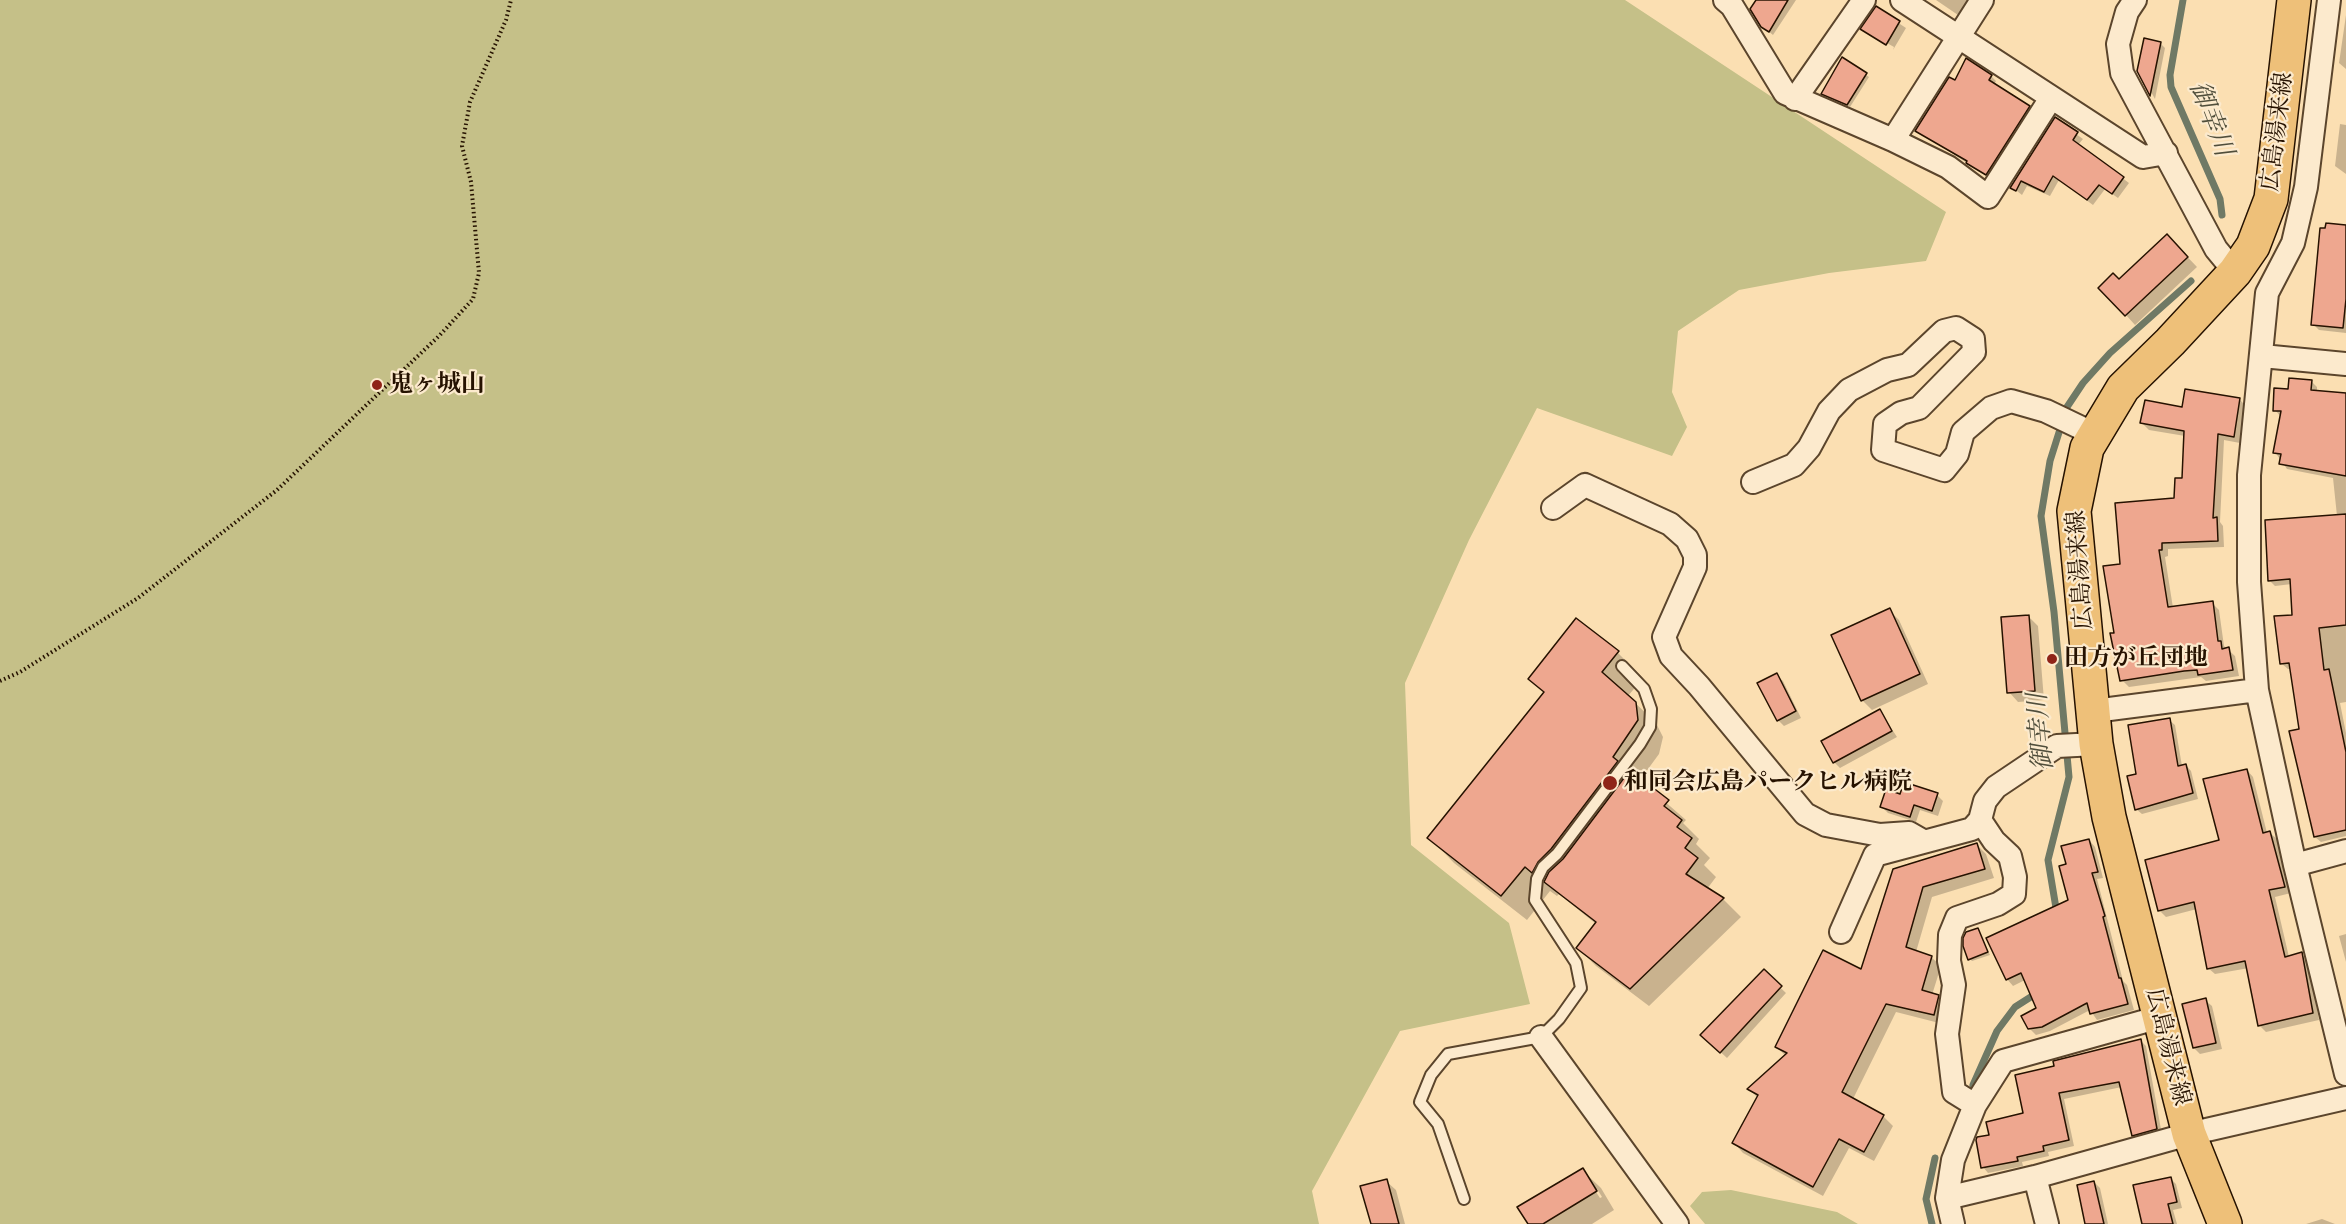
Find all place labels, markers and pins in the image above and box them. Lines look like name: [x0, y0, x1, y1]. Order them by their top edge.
place label: 鬼ヶ城山: [389, 371, 485, 399]
marker: 鬼ヶ城山: [370, 378, 384, 392]
place label: 田方が丘団地: [2064, 645, 2208, 673]
marker: 田方が丘団地: [2045, 652, 2059, 666]
place label: 和同会広島パークヒル病院: [1624, 769, 1912, 797]
marker: 和同会広島パークヒル病院: [1601, 774, 1619, 792]

